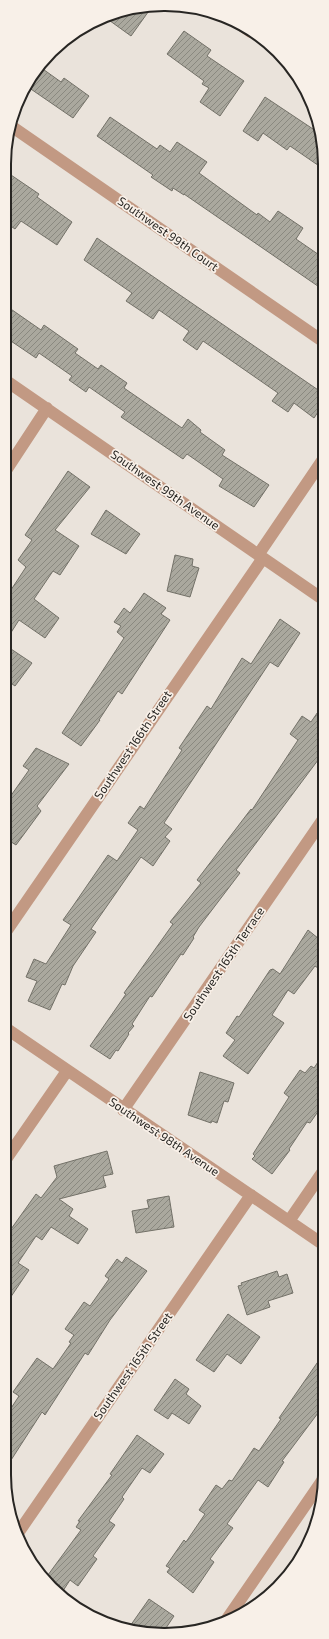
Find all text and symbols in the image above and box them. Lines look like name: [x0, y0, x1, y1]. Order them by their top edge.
street label: Southwest 99th Court: [116, 193, 222, 273]
street label: Southwest 99th Avenue: [109, 446, 223, 532]
street label: Southwest 166th Street: [91, 687, 174, 801]
street label: Southwest 165th Terrace: [180, 904, 266, 1023]
street label: Southwest 98th Avenue: [107, 1094, 222, 1178]
street label: Southwest 165th Street: [90, 1309, 175, 1422]

